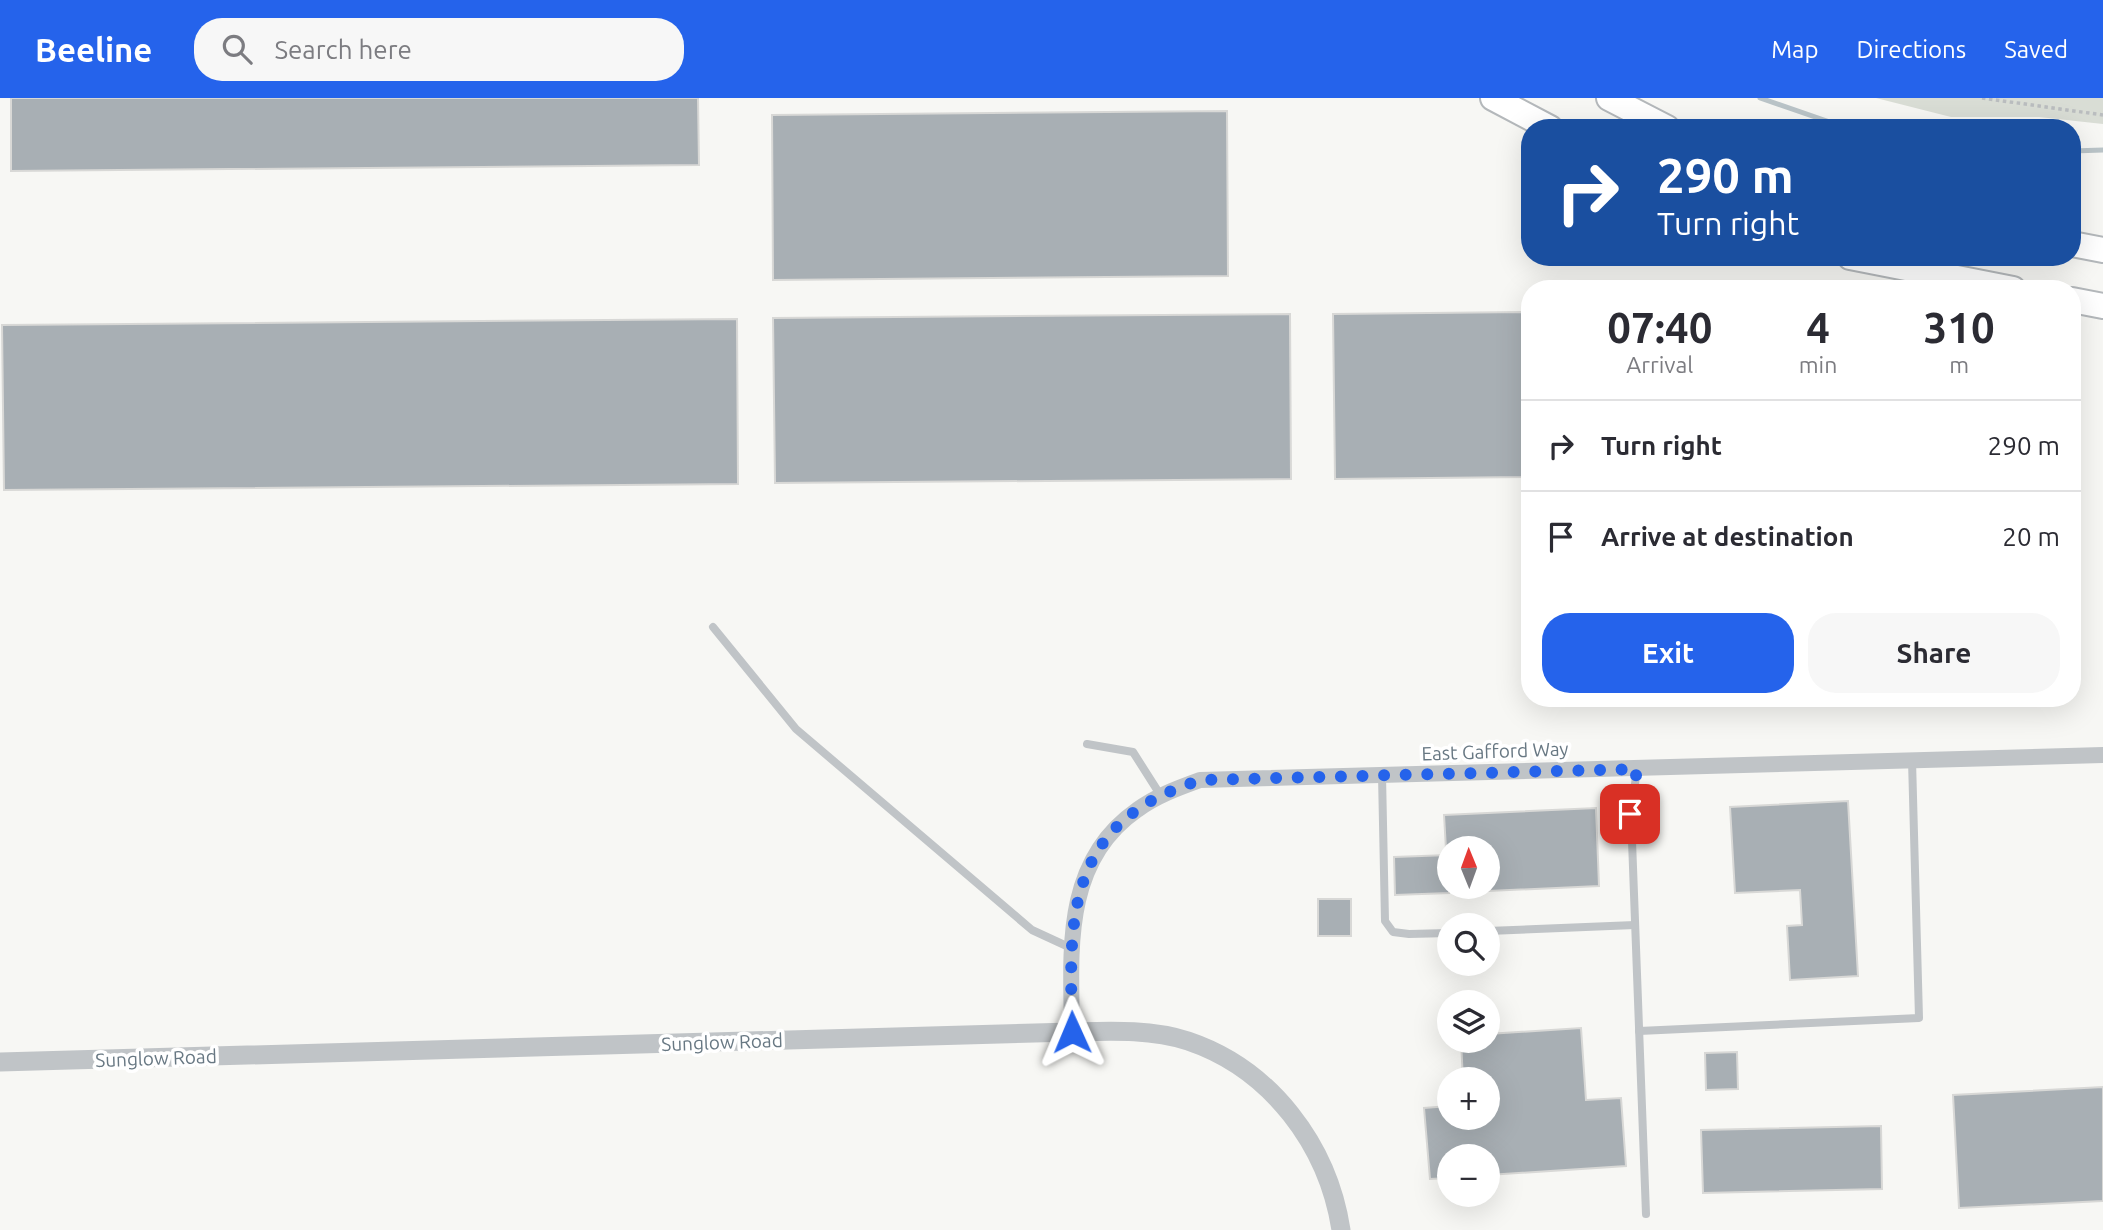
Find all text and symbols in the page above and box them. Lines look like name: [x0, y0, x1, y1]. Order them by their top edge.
search box: [194, 18, 684, 81]
icon: search: [218, 30, 256, 68]
text: Beeline: [35, 31, 152, 68]
text: Search here: [274, 35, 412, 64]
text: Map: [1771, 36, 1818, 63]
text: Directions: [1856, 36, 1966, 63]
text: Saved: [2004, 36, 2068, 63]
icon: right: [1542, 147, 1633, 238]
text: 290 m: [1657, 147, 1794, 202]
text: Turn right: [1657, 205, 1799, 241]
text: 07:40: [1607, 304, 1712, 351]
text: 4: [1806, 304, 1830, 351]
text: 310: [1924, 304, 1995, 351]
text: Arrival: [1626, 352, 1693, 377]
text: min: [1799, 352, 1837, 377]
text: m: [1949, 352, 1969, 377]
icon: right: [1542, 427, 1580, 465]
text: Turn right: [1601, 431, 1722, 460]
text: 290 m: [1988, 431, 2060, 460]
icon: arrive: [1542, 518, 1580, 556]
text: Arrive at destination: [1601, 522, 1854, 551]
text: 20 m: [2002, 522, 2060, 551]
button: Exit: [1542, 613, 1794, 693]
button: Share: [1808, 613, 2060, 693]
street label: East Gafford Way: [1421, 737, 1569, 765]
pin: [1600, 784, 1660, 844]
icon: arrive: [1611, 795, 1649, 833]
north arrow: [1437, 836, 1500, 900]
map controls: [1437, 836, 1500, 1207]
button: search: [1437, 913, 1500, 976]
button: layers: [1437, 990, 1500, 1053]
position arrow: [1035, 995, 1109, 1069]
street label: Sunglow Road: [661, 1029, 783, 1055]
street label: Sunglow Road: [95, 1045, 217, 1071]
button: +: [1437, 1067, 1500, 1130]
button: −: [1437, 1144, 1500, 1207]

